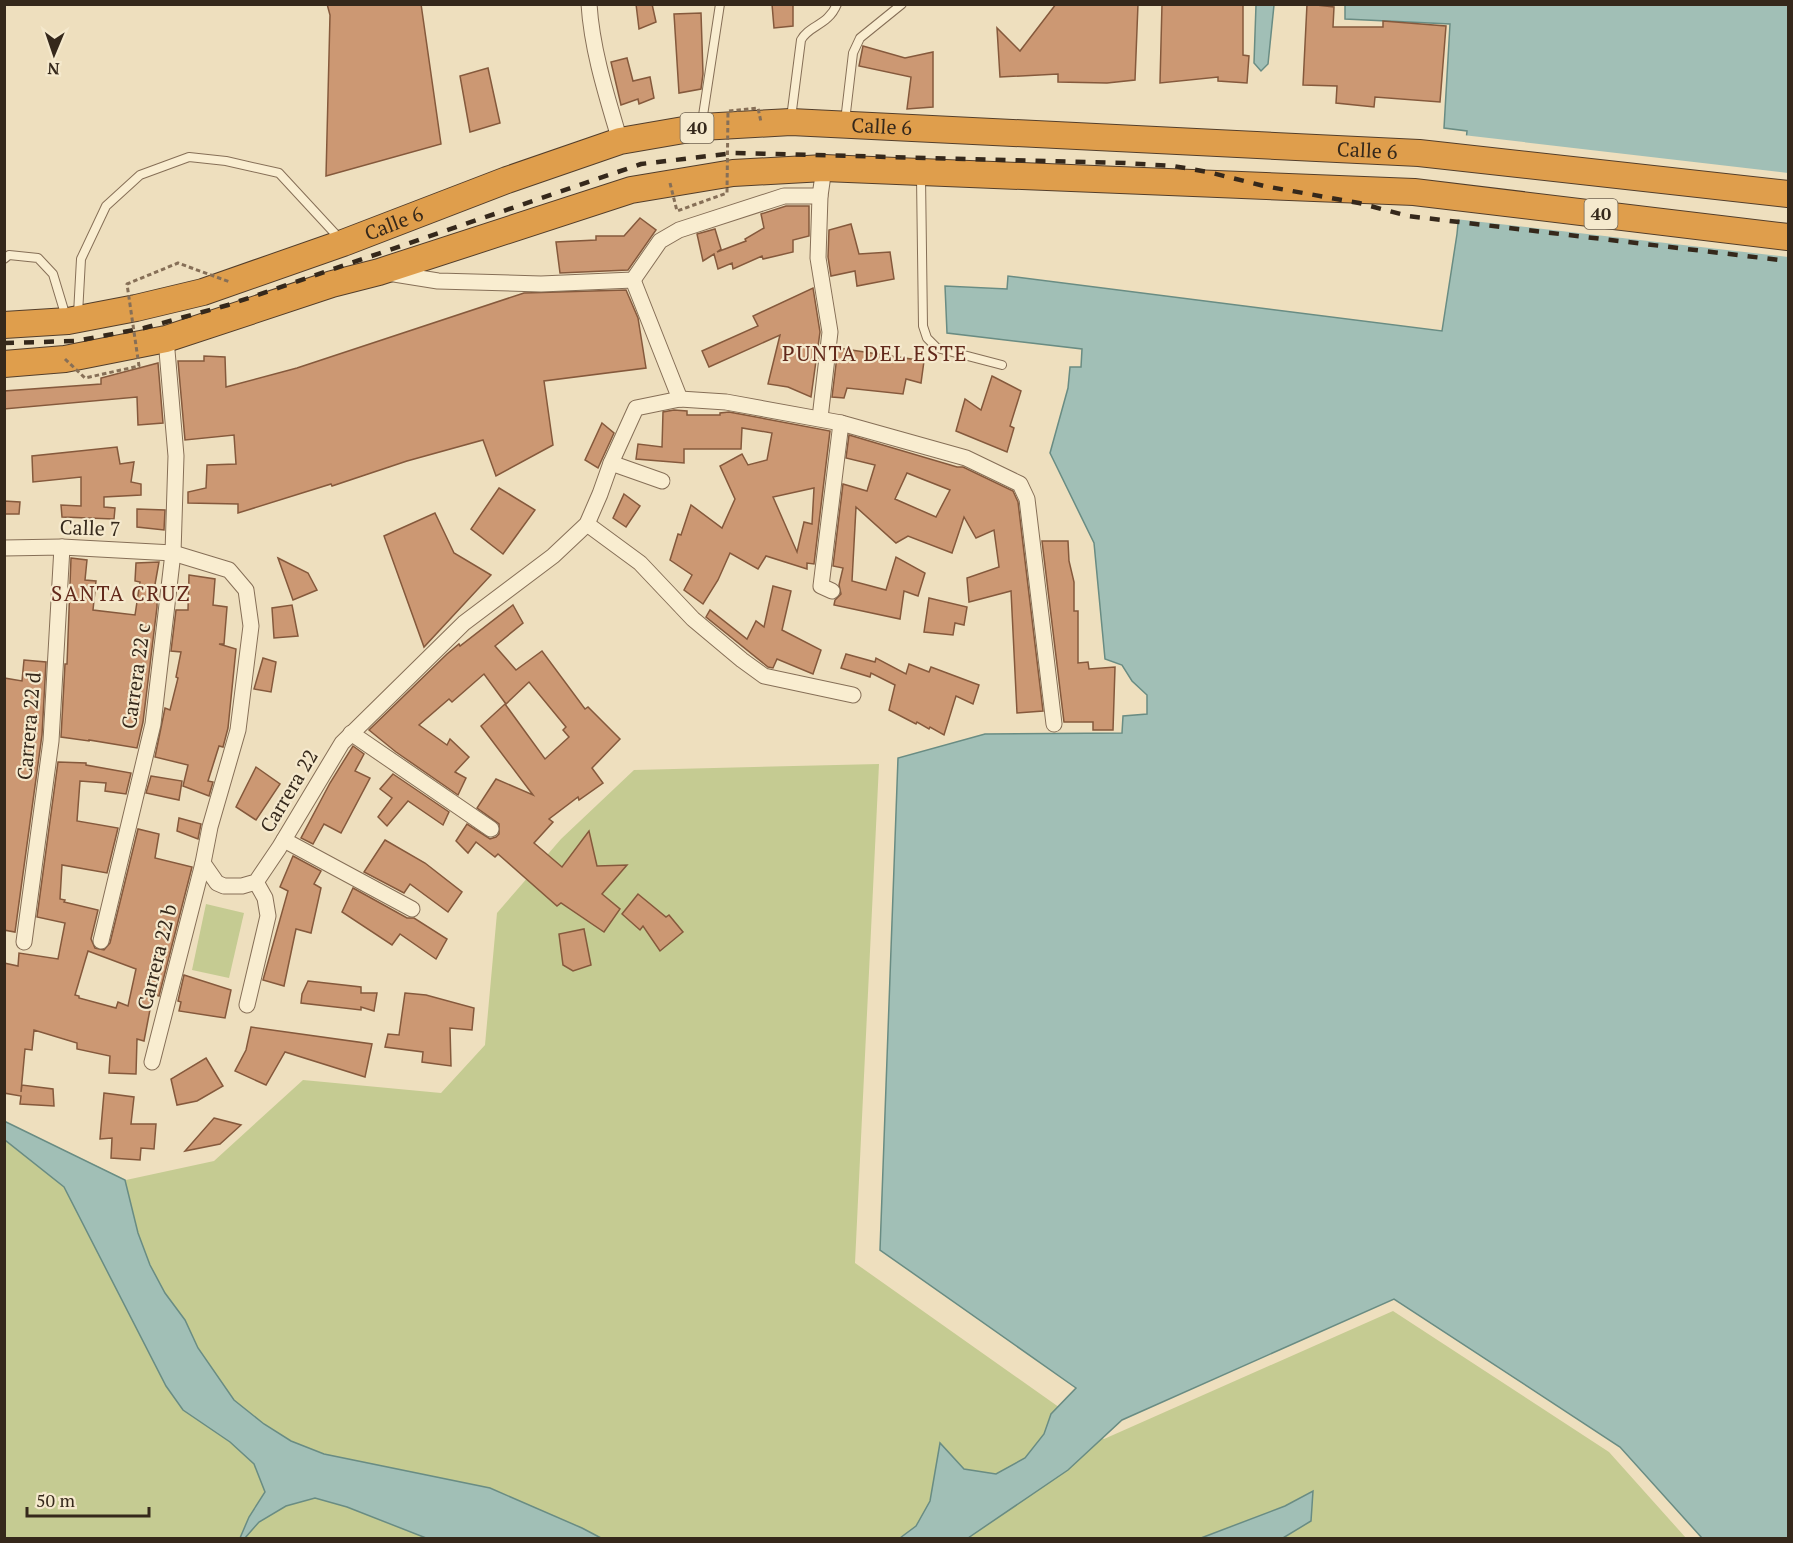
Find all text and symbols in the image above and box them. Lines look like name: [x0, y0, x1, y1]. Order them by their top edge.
north arrow: [24, 24, 84, 84]
text: N: [47, 58, 60, 80]
street label: Calle 6: [851, 111, 913, 141]
road number: 40: [680, 113, 714, 143]
street label: Calle 6: [1336, 135, 1398, 165]
street label: Calle 6: [360, 199, 427, 246]
road number: 40: [1584, 199, 1618, 229]
district label: PUNTA DEL ESTE: [782, 339, 968, 367]
street label: Calle 7: [59, 513, 121, 542]
district label: SANTA CRUZ: [51, 579, 191, 607]
street label: Carrera 22 c: [115, 621, 156, 731]
street label: Carrera 22 d: [10, 671, 47, 781]
street label: Carrera 22: [253, 744, 324, 837]
street label: Carrera 22 b: [130, 901, 183, 1013]
scale bar: [27, 1480, 148, 1518]
text: 50 m: [36, 1488, 76, 1512]

